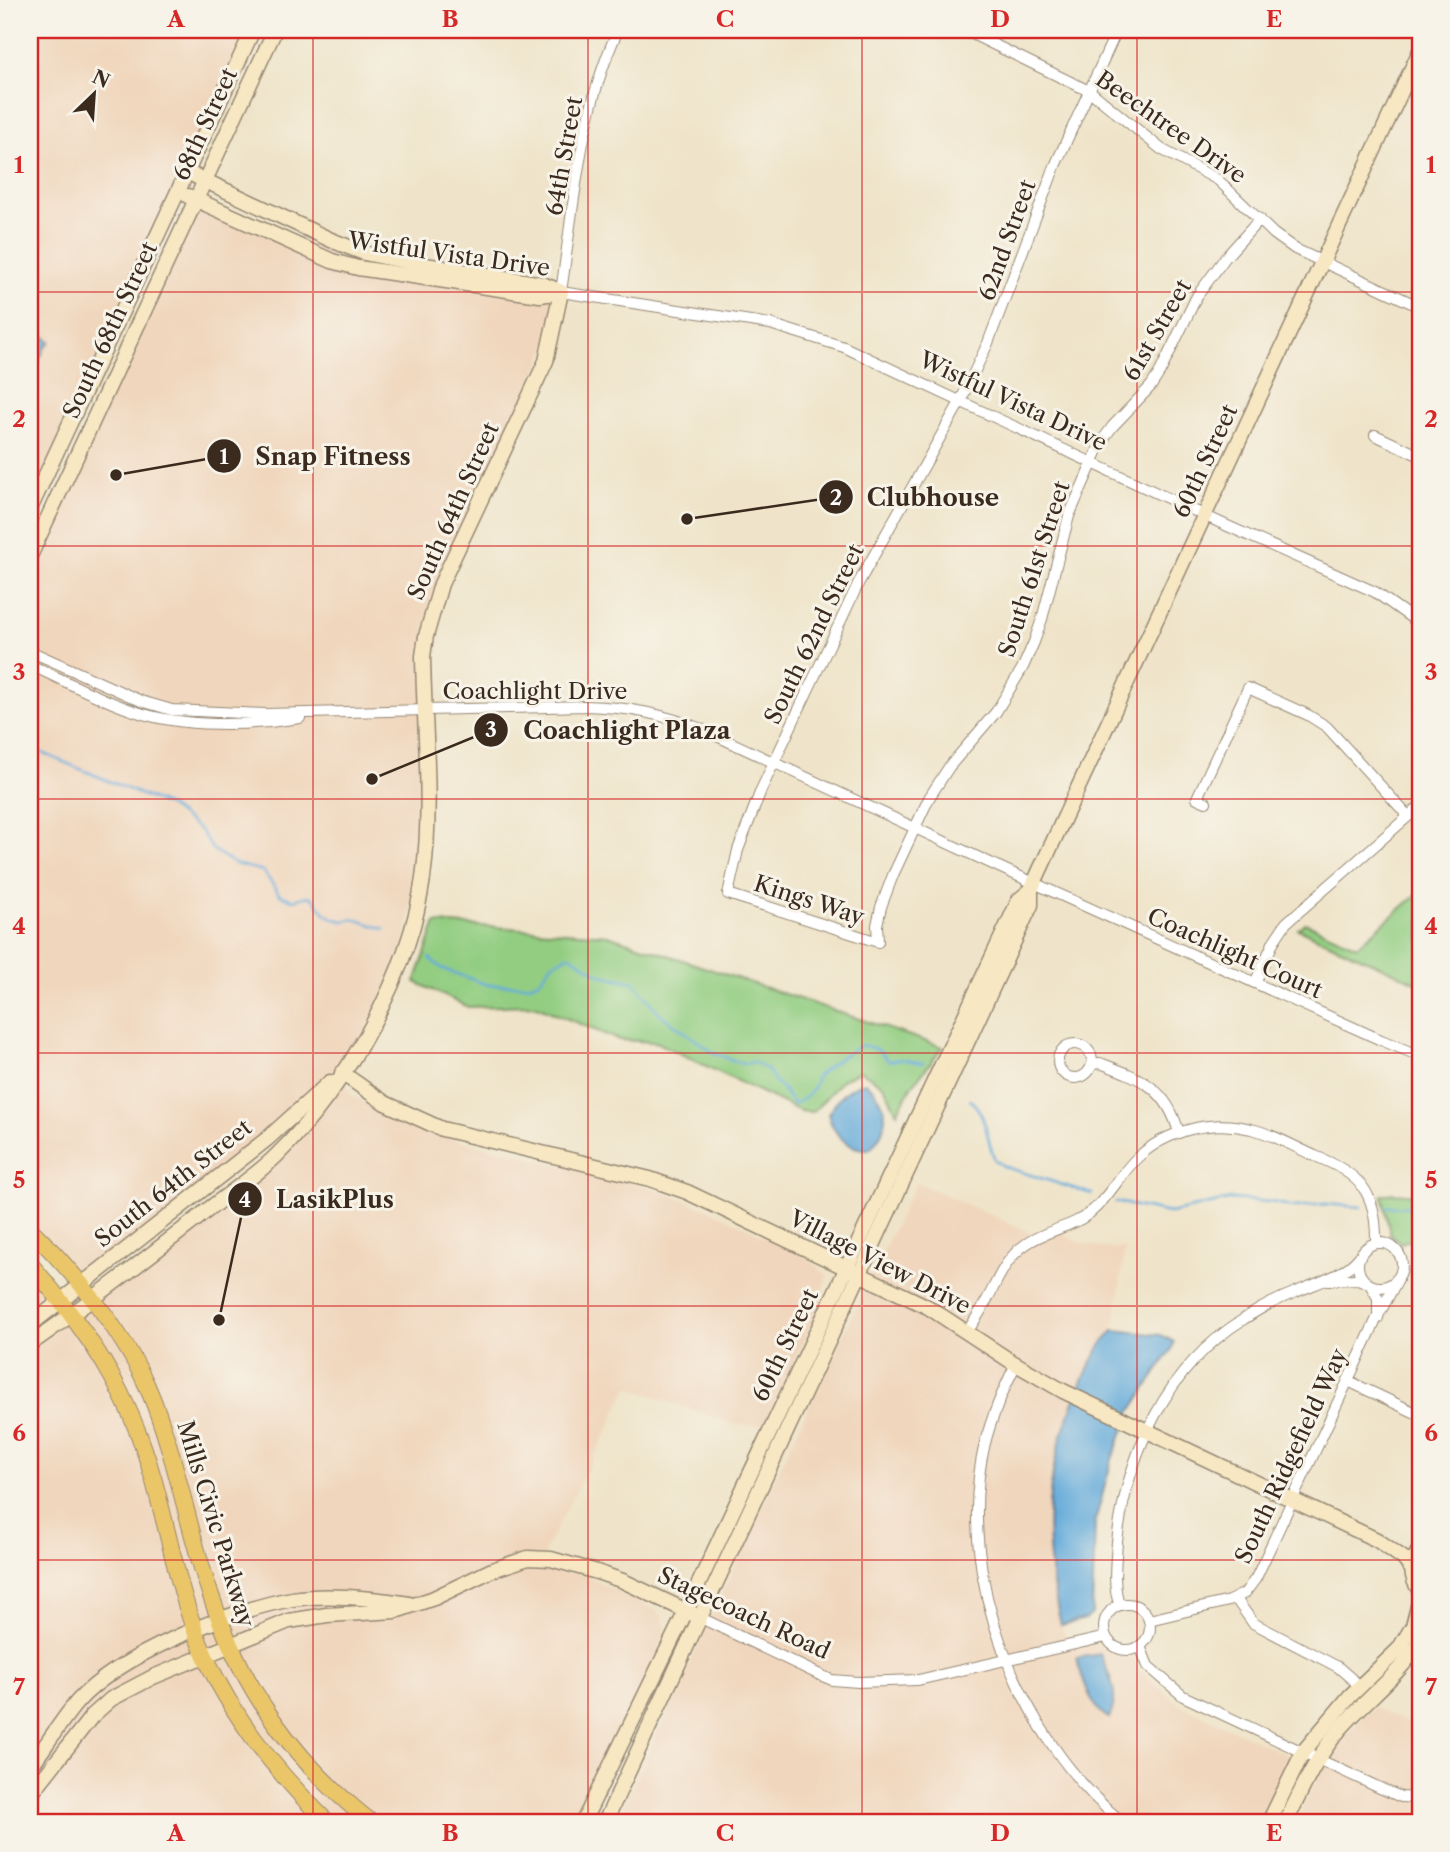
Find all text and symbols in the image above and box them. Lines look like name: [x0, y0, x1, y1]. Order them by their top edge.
text: A: [166, 5, 186, 33]
text: B: [441, 5, 459, 33]
text: C: [716, 5, 734, 33]
text: D: [990, 5, 1010, 33]
text: E: [1266, 5, 1282, 33]
north arrow: [60, 60, 130, 130]
street label: 68th Street: [167, 63, 243, 185]
text: N: [89, 65, 113, 93]
street label: Beechtree Drive: [1090, 65, 1252, 189]
street label: 64th Street: [540, 94, 588, 218]
text: 1: [14, 151, 25, 179]
text: 1: [1426, 151, 1437, 179]
street label: 62nd Street: [972, 176, 1042, 304]
street label: Wistful Vista Drive: [345, 226, 552, 282]
street label: South 68th Street: [57, 237, 163, 423]
street label: 61st Street: [1117, 274, 1197, 386]
street label: Wistful Vista Drive: [914, 345, 1111, 457]
street label: 60th Street: [1167, 400, 1243, 522]
text: 2: [12, 405, 26, 433]
text: 2: [1424, 405, 1438, 433]
street label: South 64th Street: [401, 418, 505, 604]
callout: Snap Fitness: [207, 434, 425, 479]
text: Snap Fitness: [255, 442, 411, 471]
text: 1: [219, 444, 229, 469]
callout: Clubhouse: [818, 475, 1014, 520]
street label: South 61st Street: [992, 478, 1076, 660]
text: Clubhouse: [867, 483, 999, 512]
text: 2: [830, 485, 842, 510]
street label: South 62nd Street: [758, 539, 870, 729]
text: 3: [13, 658, 26, 686]
text: 3: [1425, 658, 1438, 686]
street label: Coachlight Drive: [443, 677, 627, 705]
callout: Coachlight Plaza: [474, 708, 744, 753]
text: Coachlight Plaza: [523, 716, 732, 745]
text: 3: [485, 717, 497, 742]
street label: Kings Way: [750, 869, 868, 931]
street label: Coachlight Court: [1143, 902, 1327, 1004]
text: 4: [12, 912, 26, 940]
text: 4: [1424, 912, 1438, 940]
street label: South 64th Street: [89, 1113, 257, 1253]
text: 5: [13, 1166, 25, 1194]
text: 5: [1425, 1166, 1437, 1194]
callout: LasikPlus: [227, 1177, 408, 1222]
text: LasikPlus: [276, 1185, 394, 1214]
street label: Village View Drive: [784, 1204, 975, 1320]
street label: 60th Street: [746, 1284, 824, 1406]
street label: South Ridgefield Way: [1229, 1344, 1353, 1568]
street label: Mills Civic Parkway: [171, 1417, 261, 1631]
text: 6: [12, 1419, 26, 1447]
text: 6: [1424, 1419, 1438, 1447]
street label: Stagecoach Road: [653, 1561, 835, 1665]
text: 7: [13, 1673, 25, 1701]
text: 7: [1425, 1673, 1437, 1701]
text: A: [166, 1819, 186, 1847]
text: B: [441, 1819, 459, 1847]
text: C: [716, 1819, 734, 1847]
text: D: [990, 1819, 1010, 1847]
text: E: [1266, 1819, 1282, 1847]

